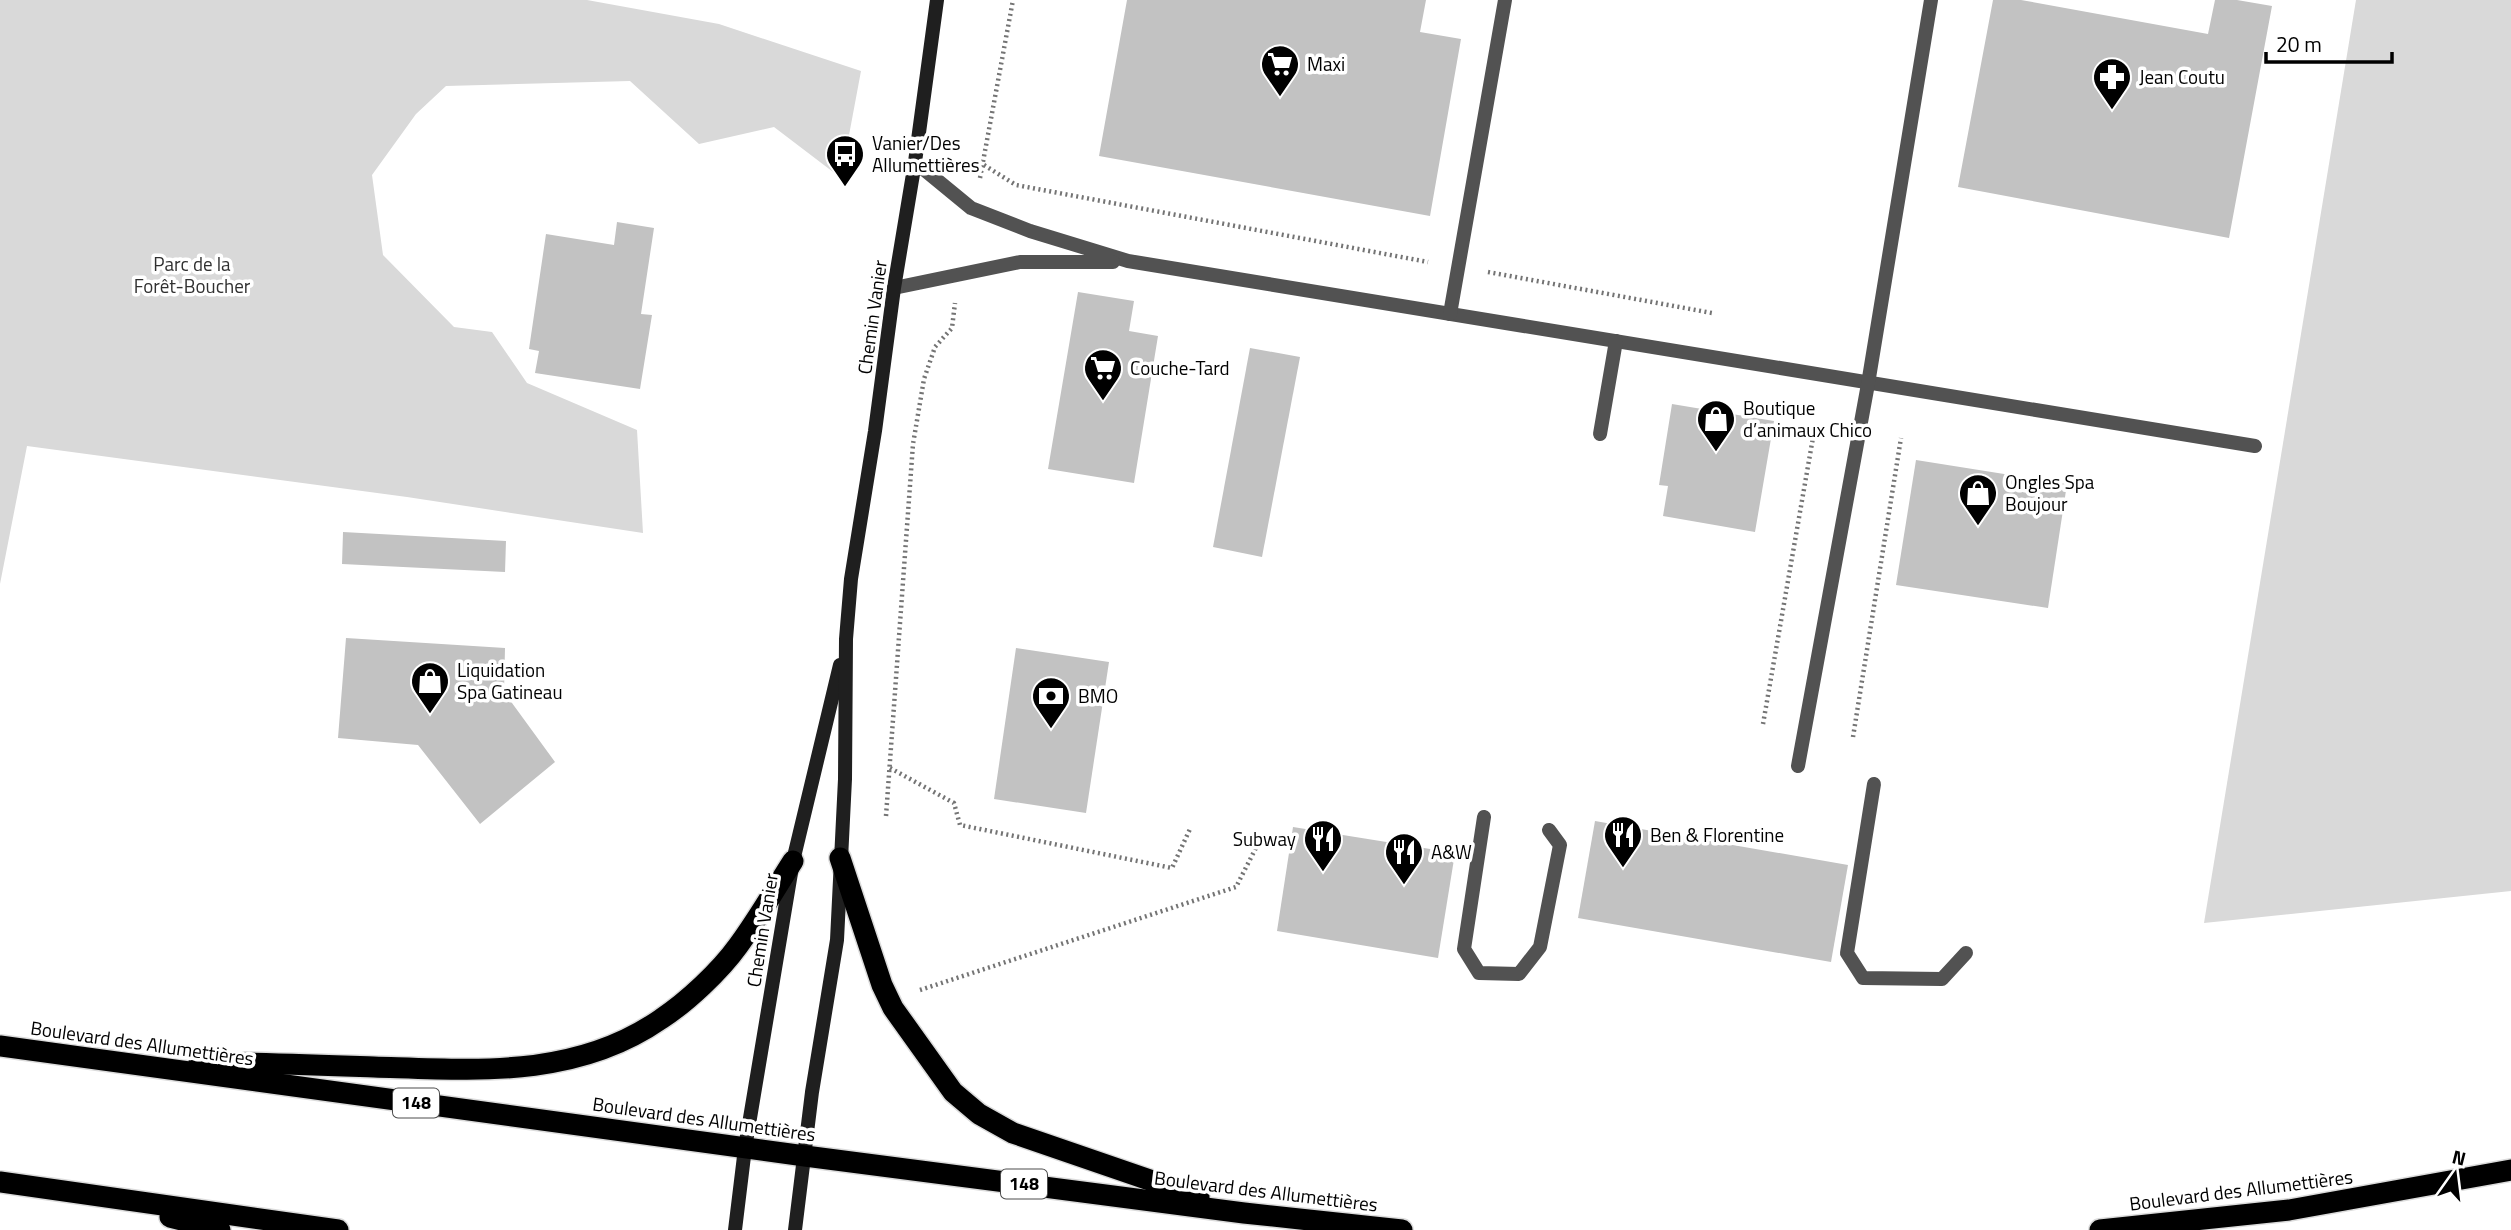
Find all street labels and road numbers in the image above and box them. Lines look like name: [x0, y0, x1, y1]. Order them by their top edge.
street label: Chemin Vanier: [849, 257, 894, 376]
street label: Chemin Vanier: [738, 870, 785, 989]
street label: Boulevard des Allumettières: [29, 1012, 256, 1073]
road number: 148: [393, 1088, 439, 1118]
street label: Boulevard des Allumettières: [591, 1088, 818, 1149]
street label: Boulevard des Allumettières: [2128, 1161, 2354, 1218]
street label: Boulevard des Allumettières: [1153, 1162, 1380, 1219]
road number: 148: [1001, 1170, 1047, 1198]

